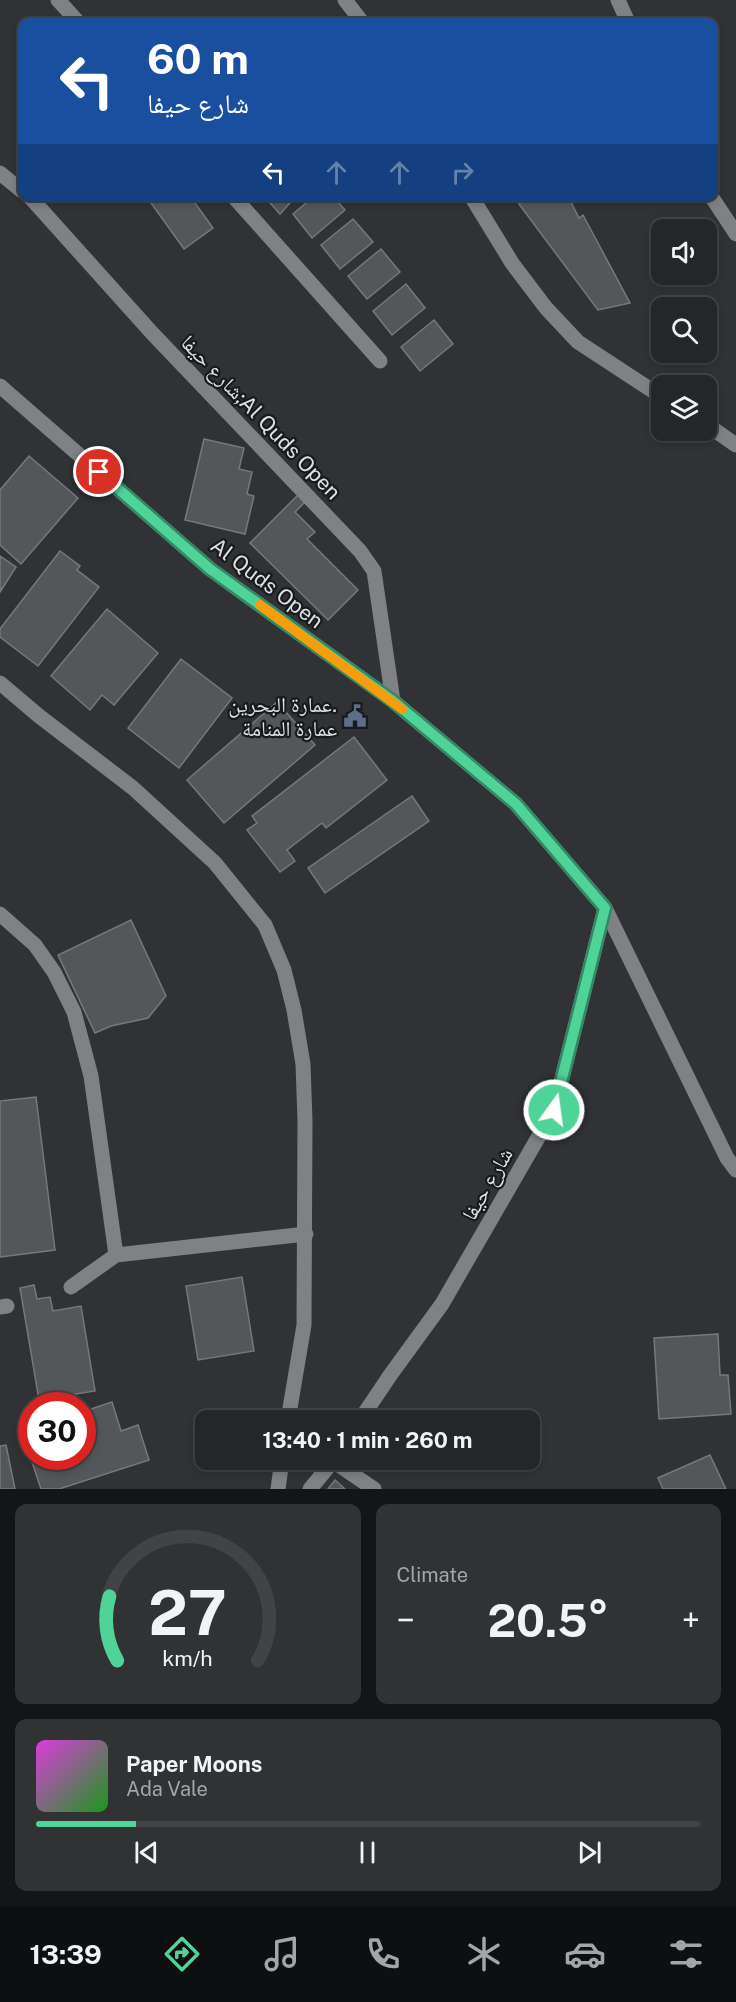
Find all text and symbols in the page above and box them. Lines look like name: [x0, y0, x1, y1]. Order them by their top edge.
text: 60 m: [147, 34, 249, 83]
icon: left: [48, 42, 126, 120]
text: شارع حيفا: [147, 87, 249, 119]
icon: left: [257, 156, 290, 189]
icon: ahead: [320, 156, 353, 189]
icon: ahead: [383, 156, 416, 189]
icon: right: [446, 156, 479, 189]
map controls: [651, 219, 717, 441]
button: sound: [651, 219, 717, 285]
button: search: [651, 297, 717, 363]
street label: شارع حيفا;Al Quds Open: [175, 330, 346, 505]
button: layers: [651, 375, 717, 441]
pin: [73, 446, 124, 497]
icon: arrive: [82, 455, 115, 488]
street label: Al Quds Open: [206, 533, 328, 633]
place label: عمارة البحرين. عمارة المنامة: [228, 692, 337, 741]
public building icon: عمارة البحرين. عمارة المنامة: [342, 703, 368, 729]
position arrow: [522, 1078, 586, 1142]
street label: شارع حيفا: [456, 1143, 519, 1225]
speed limit sign: 30: [18, 1392, 96, 1470]
text: 13:40 · 1 min · 260 m: [263, 1427, 472, 1453]
text: Climate: [397, 1563, 468, 1587]
text: 27: [148, 1576, 227, 1649]
text: 20.5°: [488, 1594, 609, 1647]
text: −: [397, 1601, 415, 1639]
text: +: [682, 1601, 700, 1639]
text: km/h: [163, 1646, 213, 1671]
text: Paper Moons: [126, 1751, 262, 1777]
text: Ada Vale: [126, 1777, 208, 1801]
icon: previous: [130, 1836, 163, 1869]
icon: pause: [351, 1836, 384, 1869]
icon: next: [573, 1836, 606, 1869]
icon: directions: [161, 1933, 203, 1975]
icon: music: [261, 1933, 303, 1975]
icon: phone: [362, 1933, 404, 1975]
icon: climate: [463, 1933, 505, 1975]
icon: car: [564, 1933, 606, 1975]
icon: filters: [665, 1933, 707, 1975]
text: 13:39: [29, 1938, 102, 1970]

